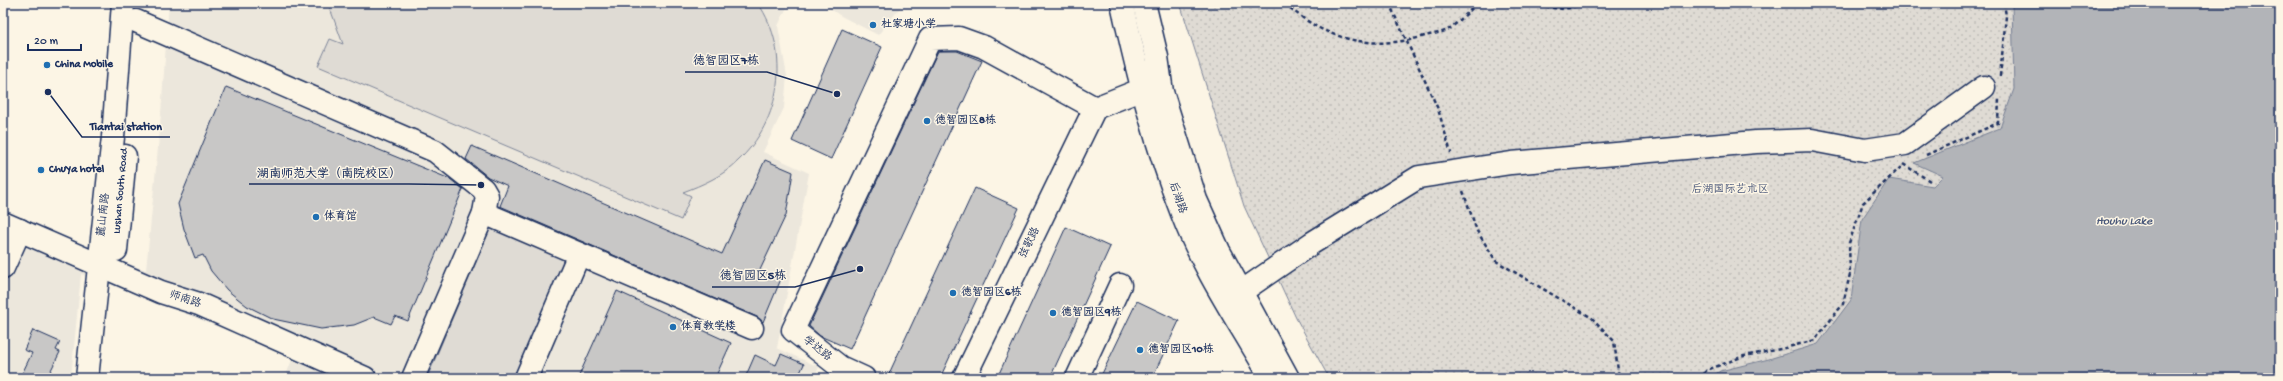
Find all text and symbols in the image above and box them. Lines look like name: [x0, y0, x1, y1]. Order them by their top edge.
place label: 杜家塘小学: [881, 18, 936, 31]
marker: 杜家塘小学: [868, 20, 878, 30]
scale bar: [28, 26, 81, 52]
text: 20 m: [34, 35, 59, 49]
callout: 徳智园区7栋: [685, 48, 767, 72]
text: 徳智园区7栋: [693, 53, 759, 69]
place label: China Mobile: [54, 59, 114, 71]
marker: China Mobile: [42, 60, 52, 70]
callout: Tiantai station: [82, 113, 170, 137]
place label: 徳智园区8栋: [935, 113, 996, 127]
marker: 徳智园区8栋: [922, 116, 932, 126]
text: Tiantai station: [89, 121, 162, 135]
street label: Lushan South Road: [111, 146, 131, 234]
callout: 湖南师范大学（南院校区）: [249, 160, 409, 184]
place label: ChuYa hotel: [48, 163, 105, 176]
marker: ChuYa hotel: [36, 165, 46, 175]
text: 湖南师范大学（南院校区）: [257, 166, 401, 182]
street label: 后湖路: [1166, 180, 1189, 216]
park label: 后湖国际艺术区: [1692, 183, 1769, 196]
street label: 麓山南路: [94, 192, 112, 238]
place label: 体育馆: [324, 210, 357, 223]
marker: 体育馆: [311, 212, 321, 222]
water label: Houhu Lake: [2096, 215, 2153, 229]
street label: 弦歌路: [1016, 225, 1043, 260]
callout: 徳智园区5栋: [712, 263, 795, 287]
text: 徳智园区5栋: [720, 268, 786, 284]
place label: 徳智园区6栋: [961, 285, 1022, 299]
street label: 师南路: [167, 287, 203, 311]
marker: 徳智园区6栋: [948, 288, 958, 298]
place label: 德智园区9栋: [1061, 305, 1122, 319]
marker: 德智园区9栋: [1048, 308, 1058, 318]
place label: 体育教学楼: [681, 320, 736, 333]
marker: 体育教学楼: [668, 322, 678, 332]
street label: 学达路: [800, 333, 835, 364]
place label: 德智园区10栋: [1148, 342, 1214, 356]
marker: 德智园区10栋: [1135, 345, 1145, 355]

